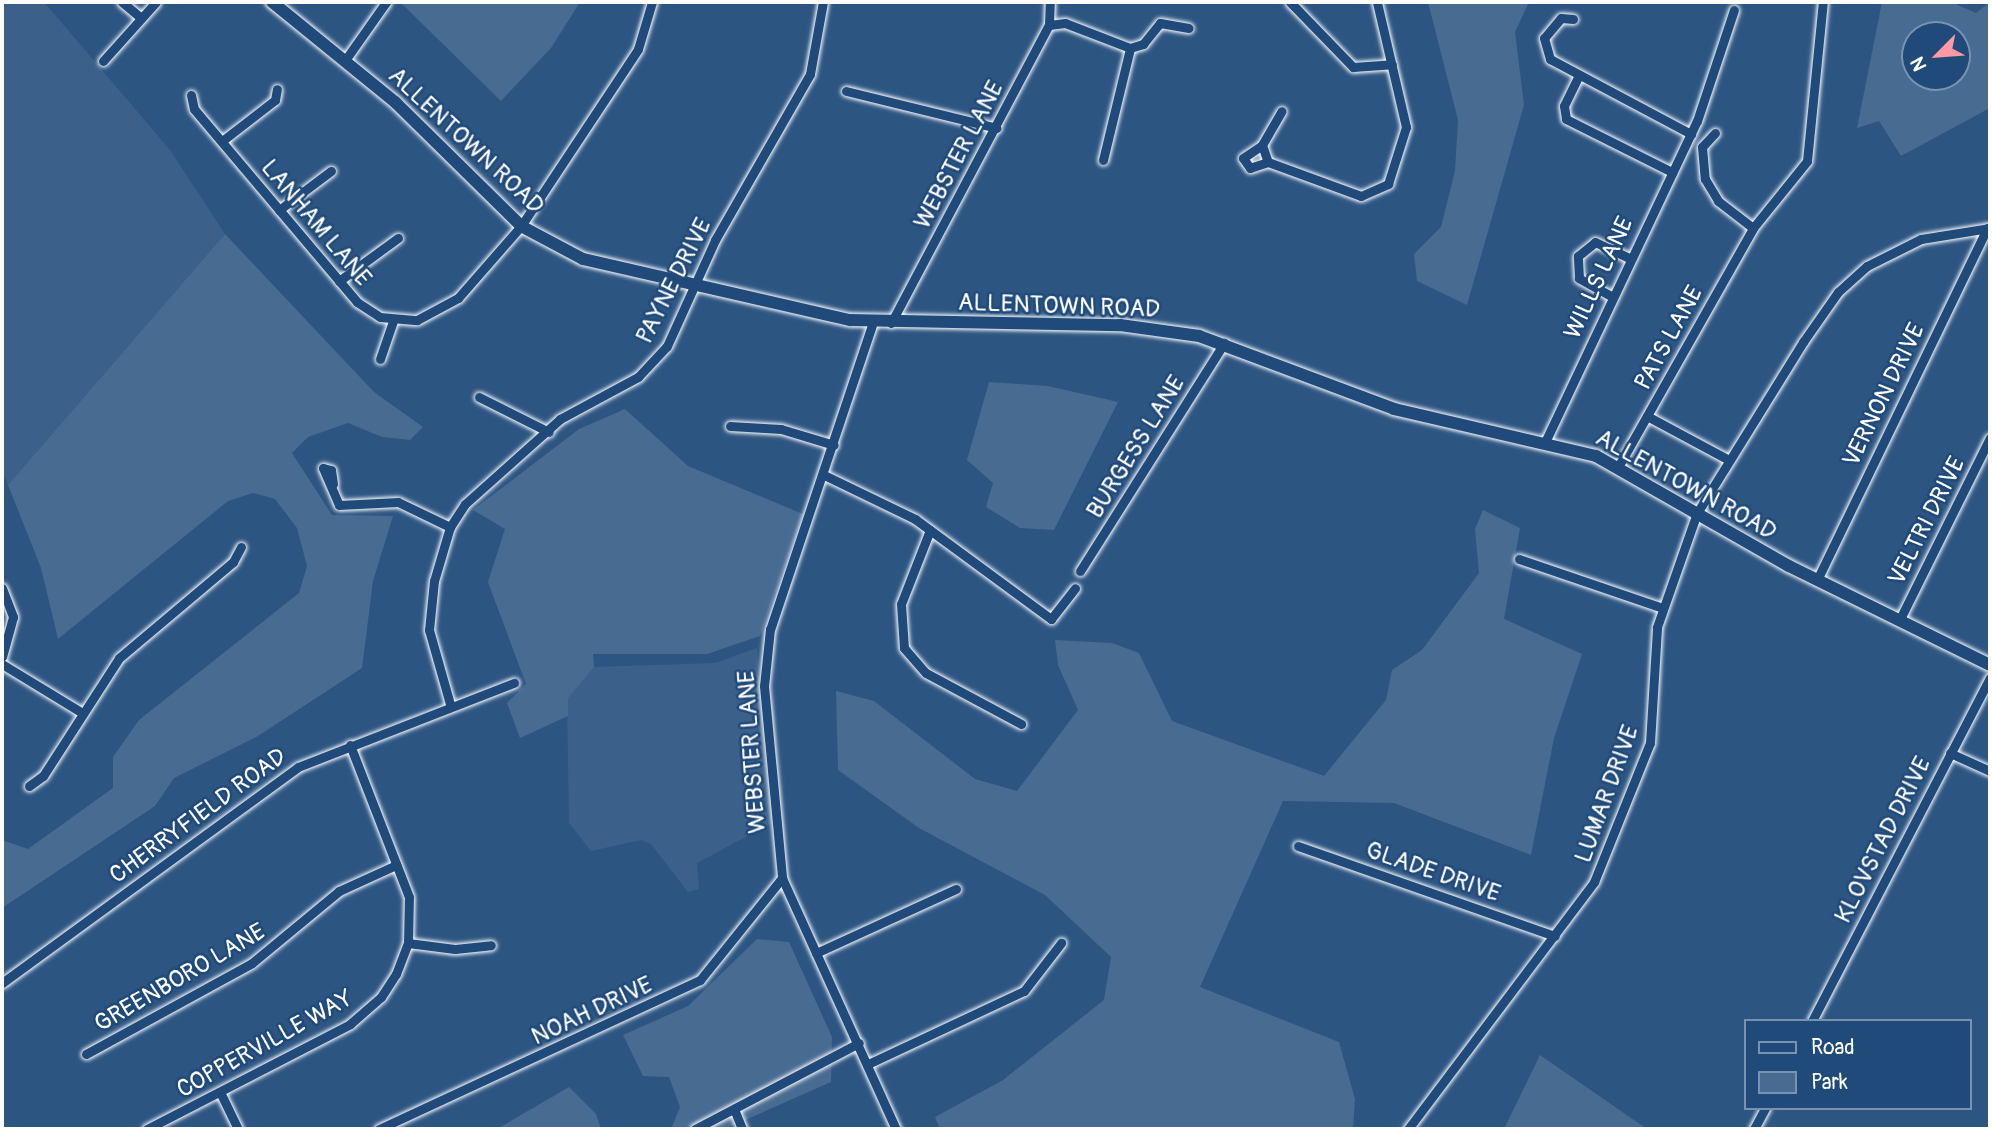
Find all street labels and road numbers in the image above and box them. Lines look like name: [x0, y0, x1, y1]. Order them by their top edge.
street label: ALLENTOWN ROAD: [382, 62, 550, 220]
street label: WEBSTER LANE: [908, 76, 1010, 234]
street label: LANHAM LANE: [255, 154, 377, 292]
street label: WILLS LANE: [1558, 212, 1640, 344]
street label: PAYNE DRIVE: [630, 214, 718, 348]
street label: PATS LANE: [1629, 281, 1709, 395]
street label: ALLENTOWN ROAD: [958, 288, 1160, 324]
street label: VERNON DRIVE: [1837, 318, 1931, 472]
street label: BURGESS LANE: [1081, 370, 1191, 524]
street label: ALLENTOWN ROAD: [1591, 423, 1781, 547]
street label: VELTRI DRIVE: [1882, 452, 1972, 590]
street label: WEBSTER LANE: [732, 670, 772, 834]
street label: LUMAR DRIVE: [1569, 721, 1645, 867]
street label: CHERRYFIELD ROAD: [104, 742, 292, 890]
street label: KLOVSTAD DRIVE: [1829, 752, 1937, 928]
street label: GLADE DRIVE: [1362, 836, 1504, 908]
street label: GREENBORO LANE: [89, 917, 271, 1039]
street label: NOAH DRIVE: [527, 970, 657, 1052]
street label: COPPERVILLE WAY: [172, 984, 358, 1104]

